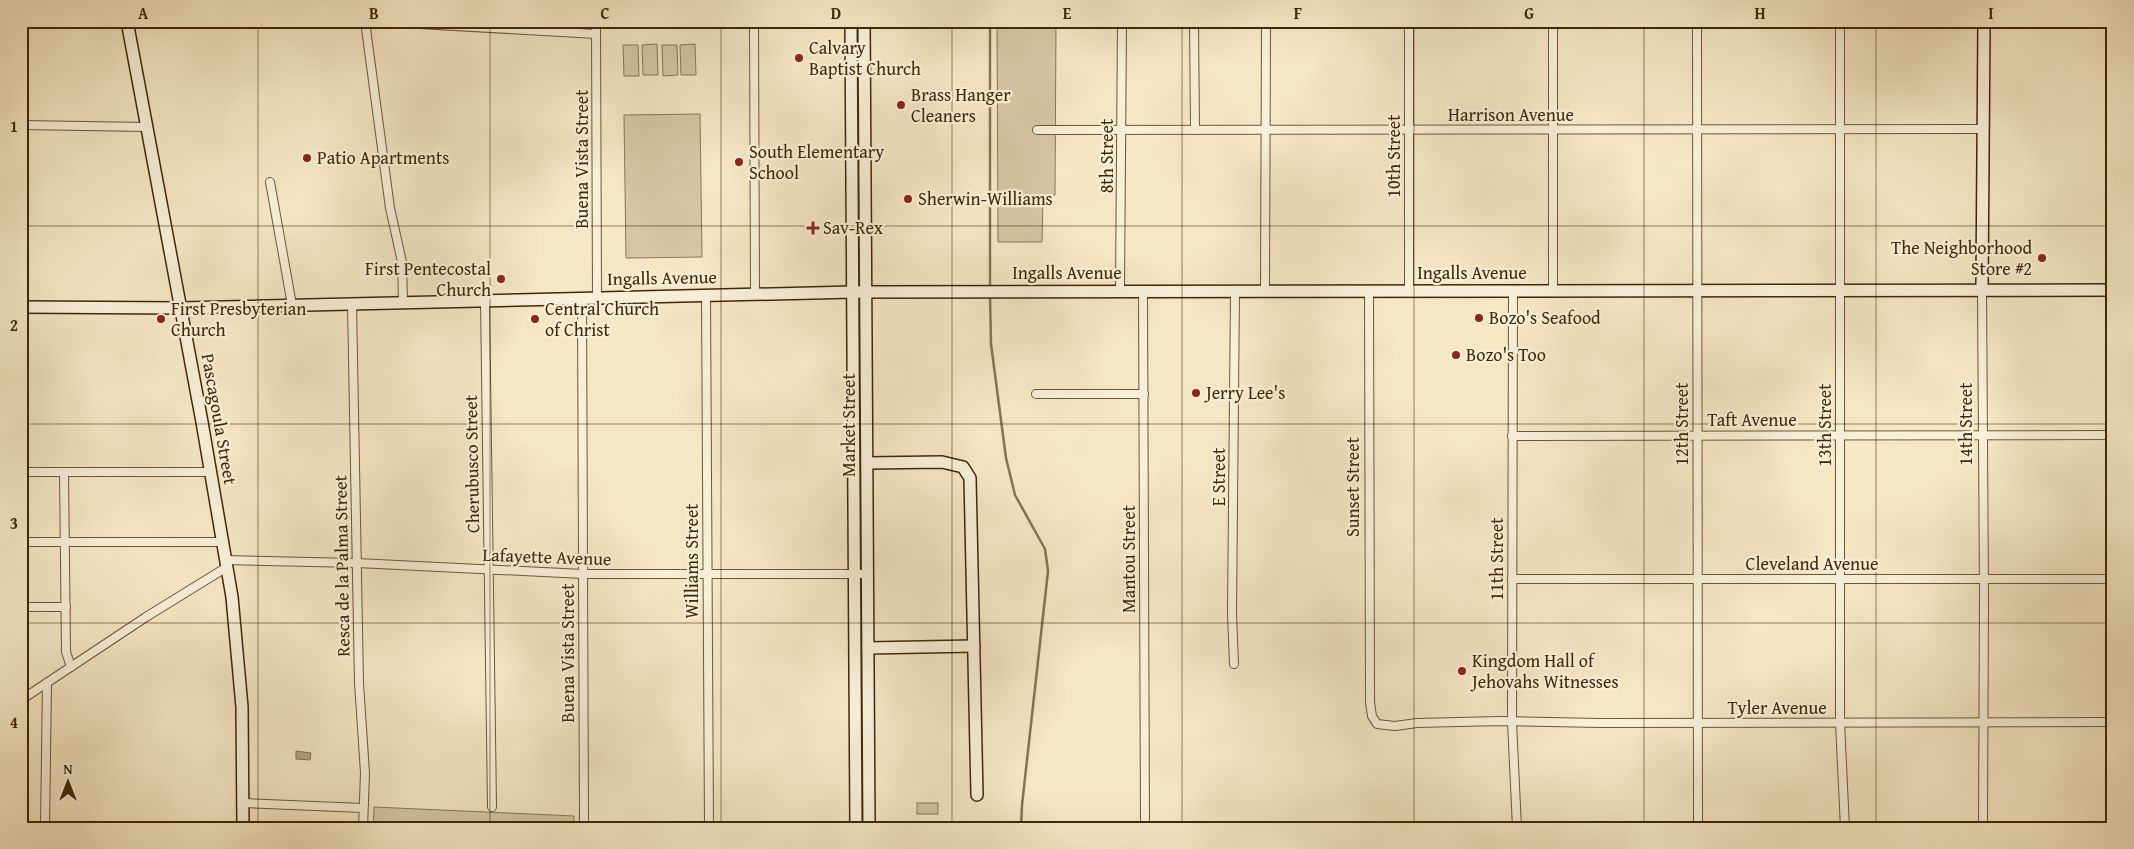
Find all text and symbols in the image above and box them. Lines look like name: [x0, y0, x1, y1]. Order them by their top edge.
text: A: [138, 1, 149, 25]
text: B: [369, 1, 379, 25]
text: C: [600, 1, 610, 25]
text: D: [831, 1, 841, 25]
text: E: [1063, 1, 1072, 25]
text: F: [1294, 1, 1302, 25]
text: G: [1524, 1, 1534, 25]
text: H: [1754, 1, 1766, 25]
text: I: [1988, 1, 1994, 25]
place label: Calvary Baptist Church: [809, 34, 921, 82]
marker: Calvary Baptist Church: [793, 52, 805, 64]
place label: Brass Hanger Cleaners: [911, 81, 1011, 129]
street label: Buena Vista Street: [568, 89, 595, 229]
marker: Brass Hanger Cleaners: [895, 99, 907, 111]
street label: Harrison Avenue: [1448, 101, 1574, 128]
text: 1: [10, 114, 18, 138]
street label: 10th Street: [1380, 114, 1407, 198]
street label: 8th Street: [1093, 118, 1120, 193]
place label: South Elementary School: [749, 138, 884, 186]
place label: Patio Apartments: [317, 144, 449, 171]
marker: Patio Apartments: [301, 152, 313, 164]
marker: South Elementary School: [733, 156, 745, 168]
place label: Sherwin-Williams: [918, 185, 1053, 212]
marker: Sherwin-Williams: [902, 193, 914, 205]
place label: Sav-Rex: [823, 214, 884, 241]
marker: Sav-Rex: [807, 222, 819, 234]
place label: The Neighborhood Store #2: [1891, 234, 2032, 282]
marker: The Neighborhood Store #2: [2036, 252, 2048, 264]
place label: First Pentecostal Church: [365, 255, 491, 303]
street label: Ingalls Avenue: [1012, 259, 1122, 286]
street label: Ingalls Avenue: [1417, 259, 1527, 286]
street label: Ingalls Avenue: [607, 263, 717, 292]
marker: First Pentecostal Church: [495, 273, 507, 285]
place label: First Presbyterian Church: [171, 295, 306, 343]
place label: Central Church of Christ: [545, 295, 659, 343]
place label: Bozo's Seafood: [1489, 304, 1601, 331]
marker: Bozo's Seafood: [1473, 312, 1485, 324]
text: 2: [10, 313, 18, 337]
marker: First Presbyterian Church: [155, 313, 167, 325]
marker: Central Church of Christ: [529, 313, 541, 325]
place label: Bozo's Too: [1466, 341, 1546, 368]
marker: Bozo's Too: [1450, 349, 1462, 361]
street label: Pascagoula Street: [195, 351, 244, 487]
street label: Market Street: [835, 372, 862, 477]
place label: Jerry Lee's: [1204, 379, 1285, 406]
street label: 12th Street: [1668, 382, 1695, 466]
street label: 14th Street: [1952, 382, 1979, 466]
street label: 13th Street: [1811, 383, 1838, 467]
marker: Jerry Lee's: [1190, 387, 1202, 399]
street label: Cherubusco Street: [457, 394, 486, 533]
street label: Taft Avenue: [1707, 406, 1797, 433]
street label: Sunset Street: [1339, 436, 1366, 537]
street label: E Street: [1205, 447, 1232, 506]
street label: Resca de la Palma Street: [326, 474, 357, 657]
street label: Williams Street: [678, 503, 705, 619]
street label: Mantou Street: [1115, 504, 1142, 613]
text: 3: [10, 511, 18, 535]
street label: 11th Street: [1483, 517, 1510, 601]
street label: Lafayette Avenue: [482, 541, 612, 572]
street label: Cleveland Avenue: [1746, 550, 1878, 577]
street label: Buena Vista Street: [554, 583, 581, 723]
place label: Kingdom Hall of Jehovahs Witnesses: [1470, 647, 1619, 695]
marker: Kingdom Hall of Jehovahs Witnesses: [1456, 665, 1468, 677]
street label: Tyler Avenue: [1727, 694, 1827, 721]
text: 4: [10, 710, 18, 734]
north arrow: [42, 756, 92, 806]
text: N: [63, 759, 73, 779]

